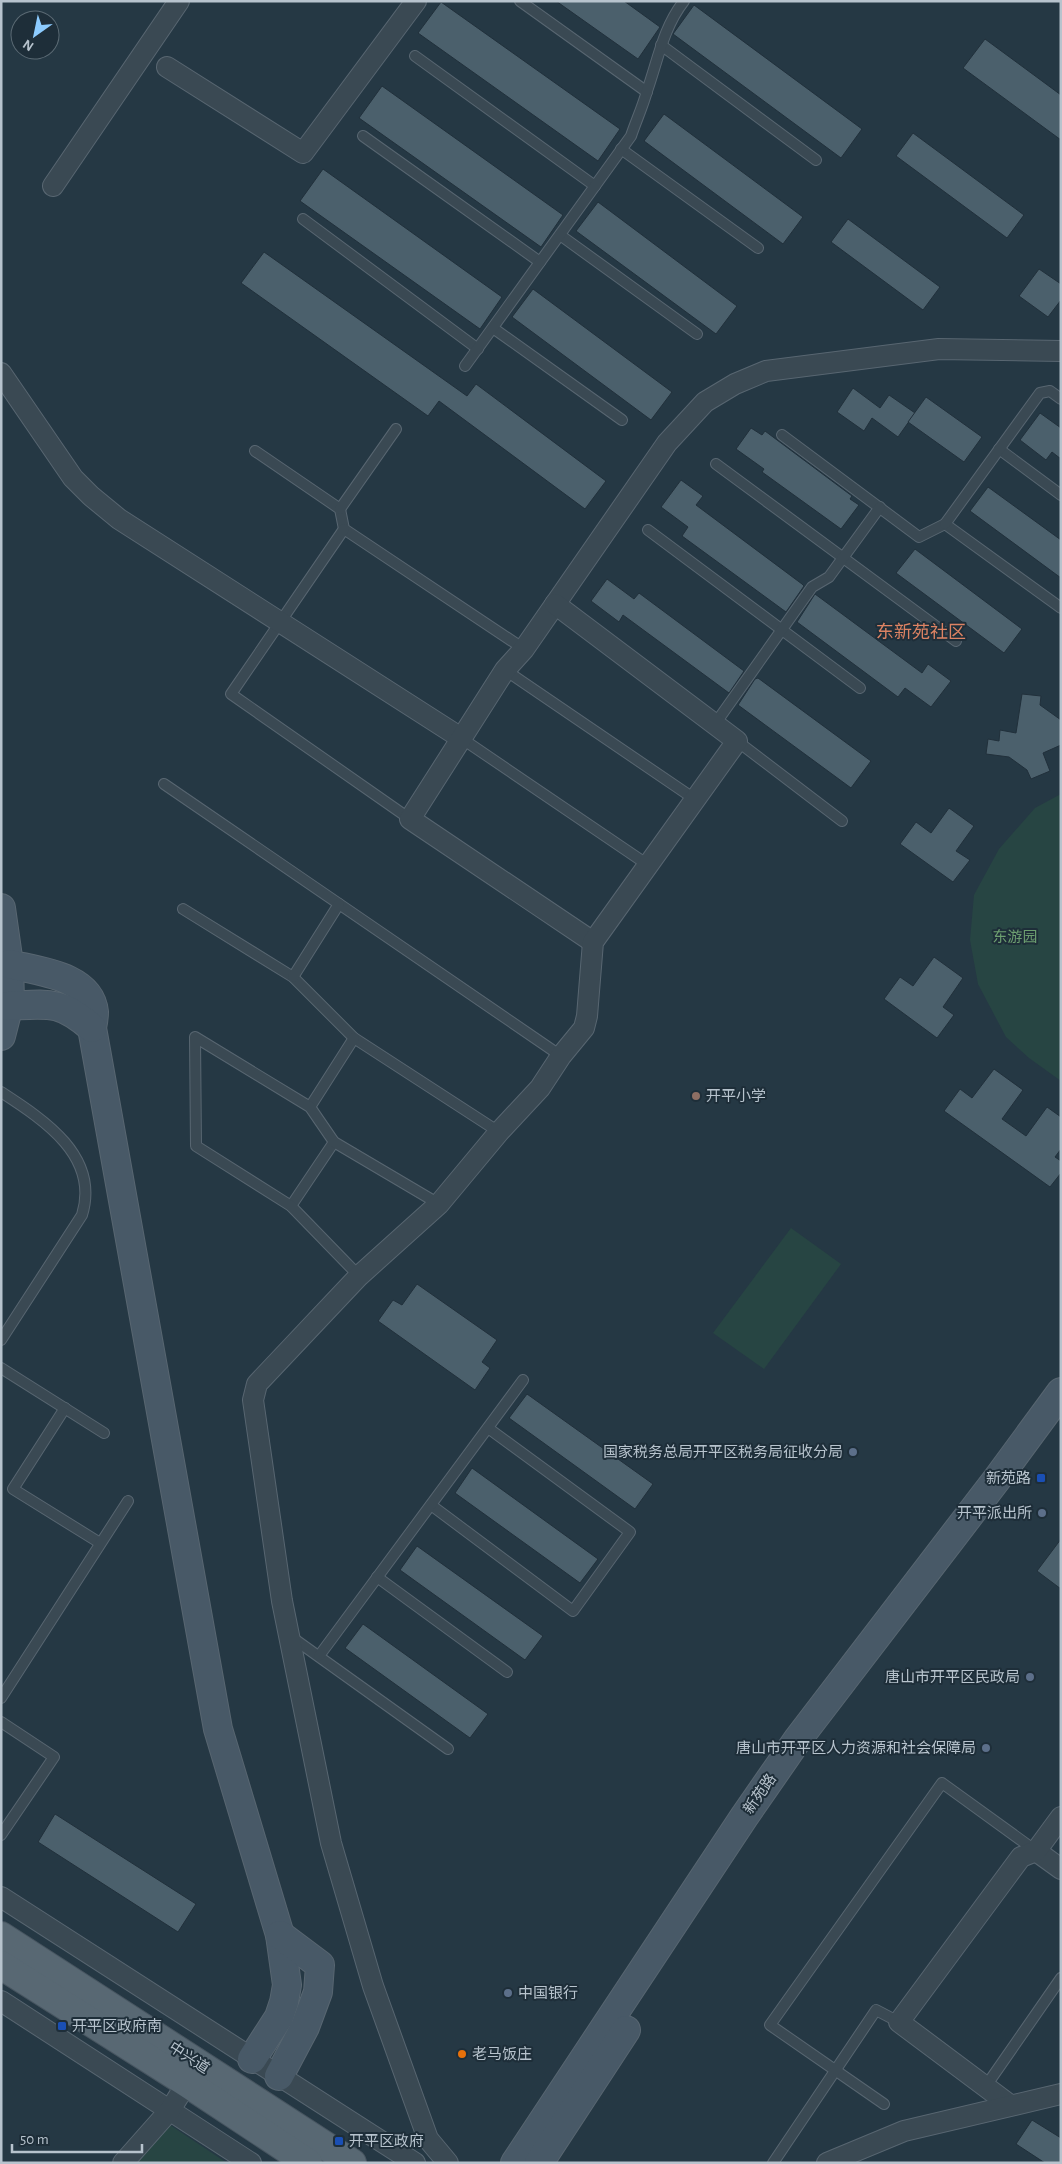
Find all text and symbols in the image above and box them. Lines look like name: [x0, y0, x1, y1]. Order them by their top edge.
north arrow: [10, 10, 60, 60]
text: N: [21, 37, 36, 54]
district label: 东新苑社区: [876, 622, 966, 642]
park label: 东游园: [992, 929, 1038, 945]
place label: 开平小学: [706, 1088, 766, 1104]
marker: 开平小学: [690, 1090, 702, 1102]
place label: 国家税务总局开平区税务局征收分局: [603, 1443, 843, 1460]
marker: 国家税务总局开平区税务局征收分局: [847, 1446, 859, 1458]
place label: 新苑路: [986, 1470, 1031, 1486]
marker: 新苑路: [1035, 1472, 1047, 1484]
place label: 开平派出所: [957, 1505, 1032, 1521]
marker: 开平派出所: [1036, 1507, 1048, 1519]
place label: 唐山市开平区民政局: [885, 1669, 1020, 1685]
marker: 唐山市开平区民政局: [1024, 1671, 1036, 1683]
place label: 唐山市开平区人力资源和社会保障局: [736, 1740, 976, 1756]
marker: 唐山市开平区人力资源和社会保障局: [980, 1742, 992, 1754]
street label: 新苑路: [740, 1771, 779, 1817]
place label: 中国银行: [518, 1985, 578, 2001]
marker: 中国银行: [502, 1987, 514, 1999]
place label: 开平区政府南: [72, 2018, 162, 2034]
marker: 开平区政府南: [56, 2020, 68, 2032]
street label: 中兴道: [166, 2039, 213, 2077]
place label: 老马饭庄: [472, 2046, 532, 2062]
marker: 老马饭庄: [456, 2048, 468, 2060]
scale bar: [12, 2122, 142, 2154]
text: 50 m: [20, 2132, 49, 2147]
place label: 开平区政府: [349, 2133, 424, 2149]
marker: 开平区政府: [333, 2135, 345, 2147]

